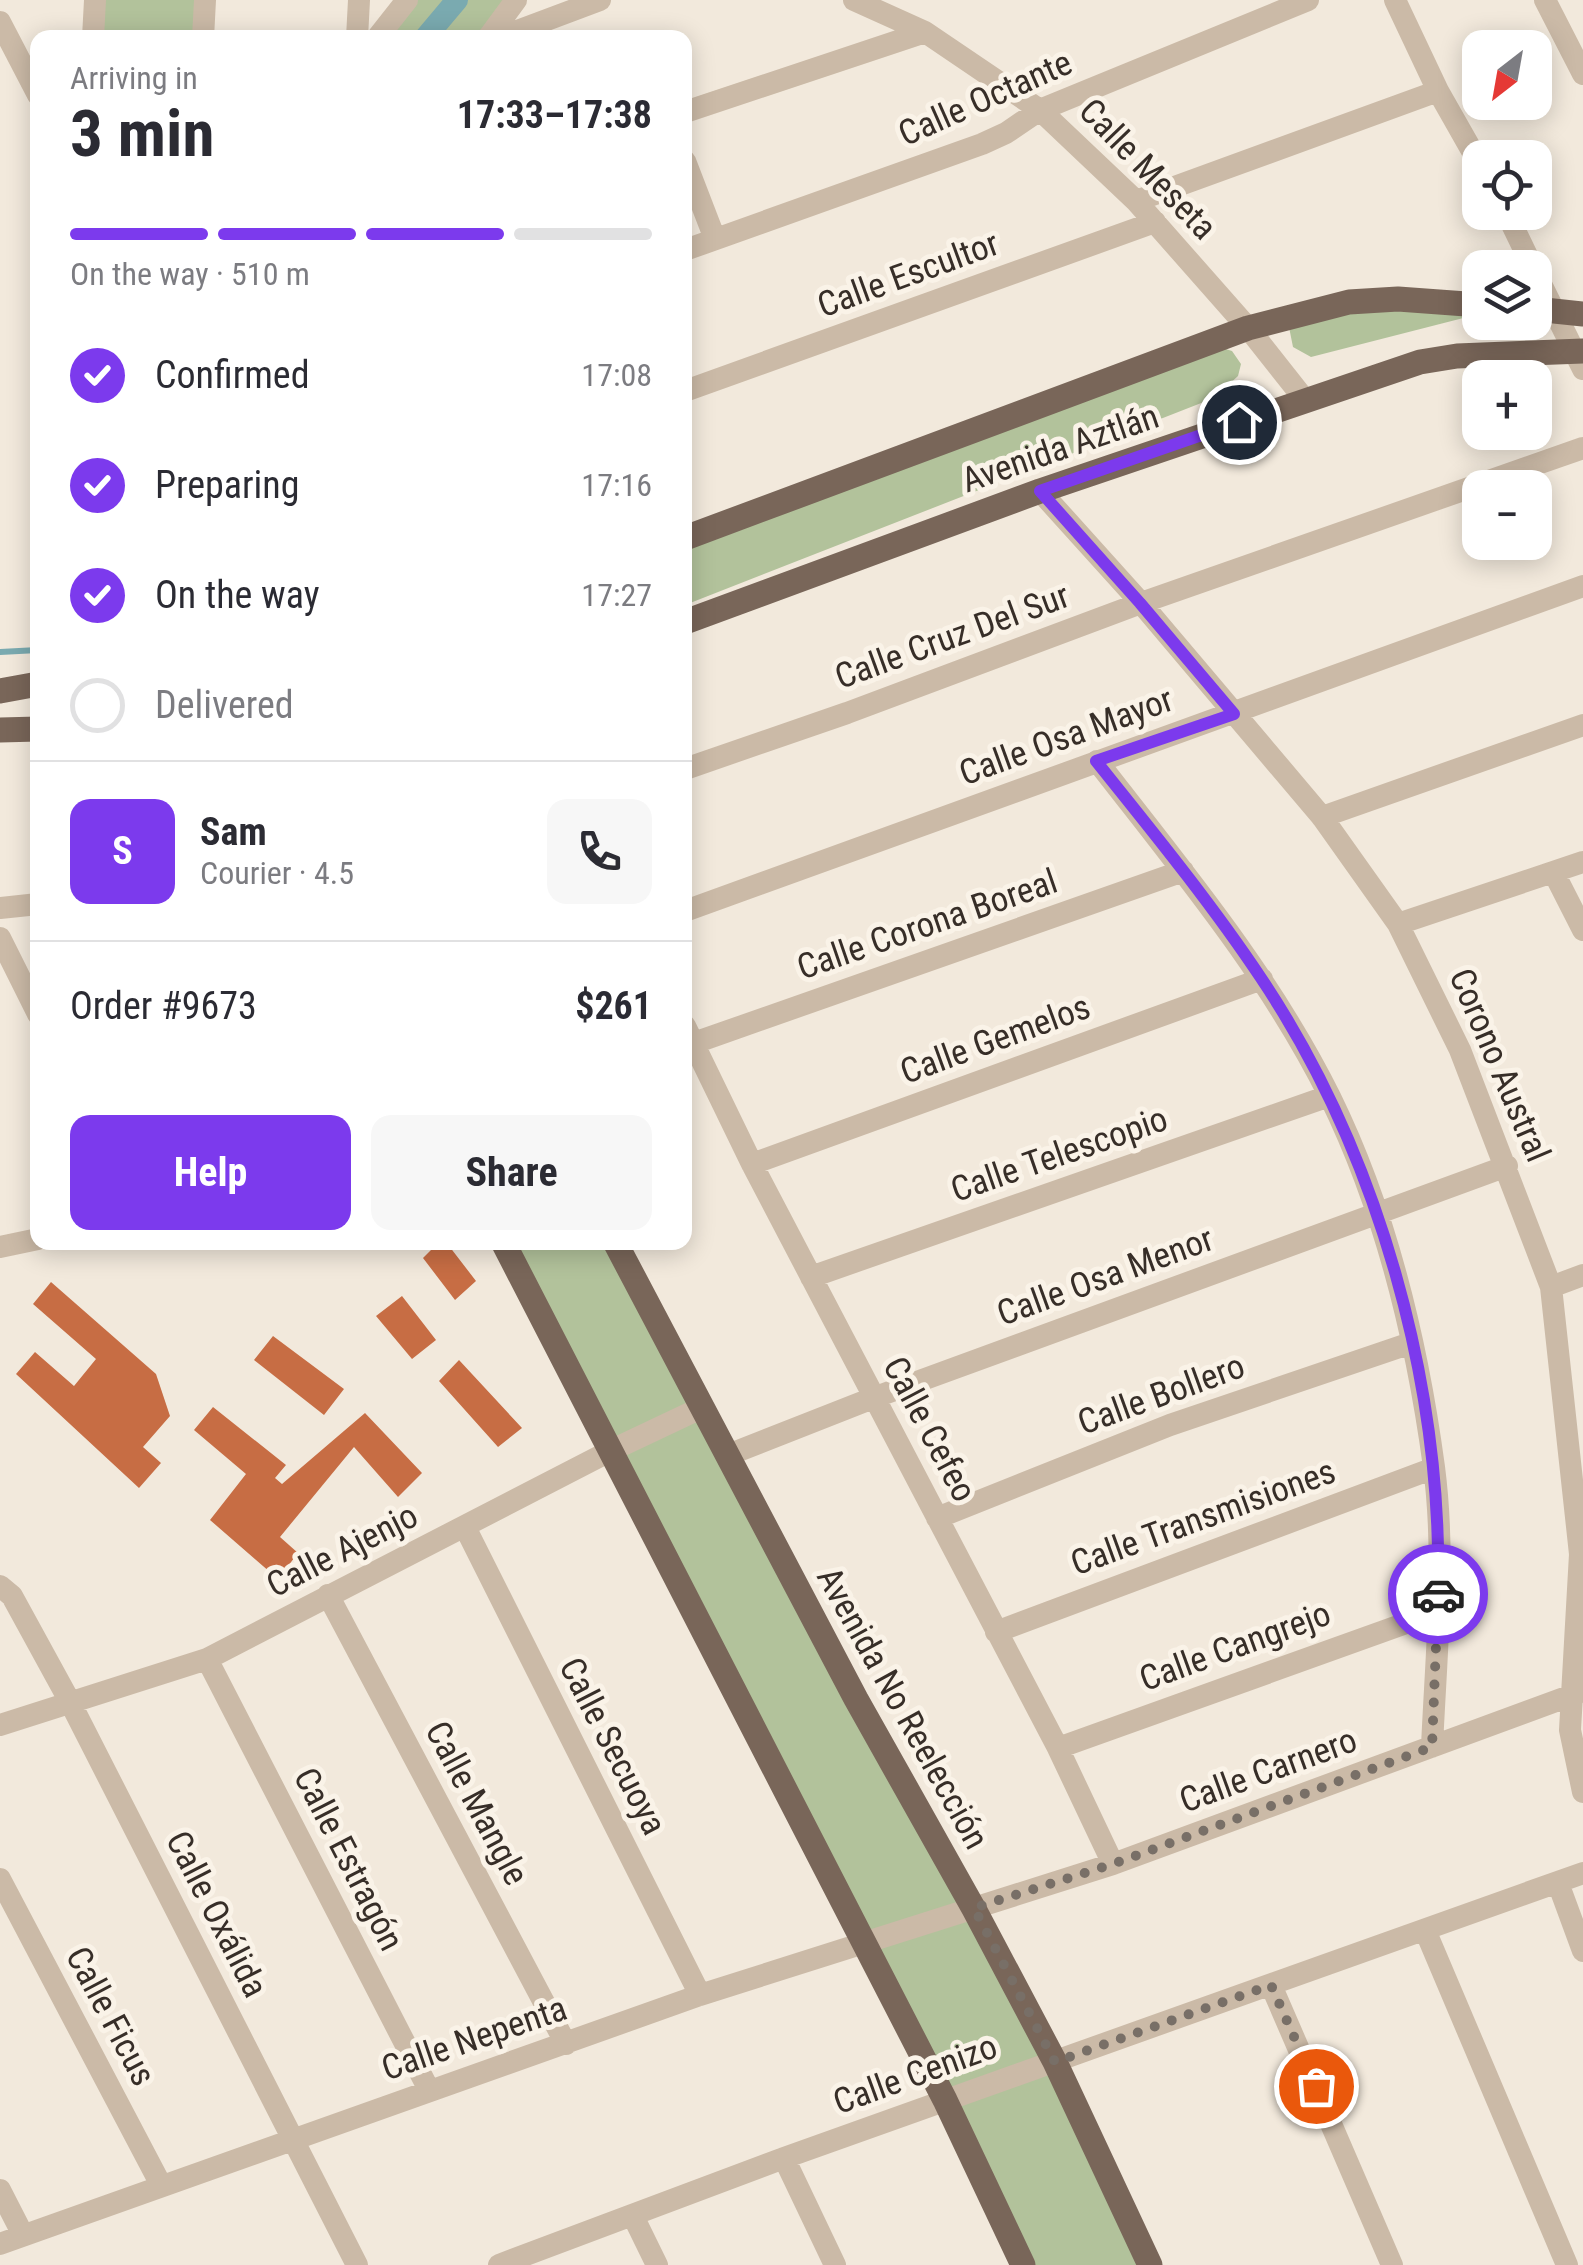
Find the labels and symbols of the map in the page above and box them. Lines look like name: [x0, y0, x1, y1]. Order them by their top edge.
north arrow: [1462, 30, 1552, 120]
street label: Calle Octante: [892, 42, 1078, 155]
street label: Calle Meseta: [1071, 91, 1225, 248]
street label: Calle Escultor: [812, 223, 1004, 326]
pin: [1197, 380, 1282, 465]
street label: Avenida Aztlán: [956, 396, 1164, 501]
street label: Calle Cruz Del Sur: [830, 575, 1075, 698]
street label: Calle Osa Mayor: [954, 679, 1179, 794]
street label: Calle Corona Boreal: [792, 861, 1063, 988]
street label: Corono Austral: [1440, 962, 1559, 1168]
street label: Calle Gemelos: [895, 986, 1095, 1093]
street label: Calle Telescopio: [945, 1098, 1173, 1211]
street label: Calle Osa Menor: [992, 1218, 1219, 1335]
street label: Calle Bollero: [1072, 1345, 1250, 1444]
street label: Calle Cefeo: [874, 1350, 985, 1509]
street label: Calle Transmisiones: [1065, 1451, 1341, 1584]
street label: Calle Ajenjo: [260, 1495, 425, 1606]
courier: [1388, 1544, 1488, 1644]
street label: Avenida No Reelección: [808, 1560, 997, 1856]
street label: Calle Cangrejo: [1134, 1593, 1336, 1700]
street label: Calle Secuoya: [550, 1651, 675, 1842]
street label: Calle Mangle: [416, 1715, 537, 1892]
street label: Calle Carnero: [1174, 1719, 1362, 1821]
street label: Calle Estragón: [285, 1761, 412, 1957]
street label: Calle Oxálida: [157, 1825, 276, 2004]
street label: Calle Ficus: [57, 1940, 164, 2093]
street label: Calle Nepenta: [376, 1988, 572, 2089]
street label: Calle Cenizo: [828, 2026, 1003, 2123]
pin: [1274, 2044, 1359, 2129]

